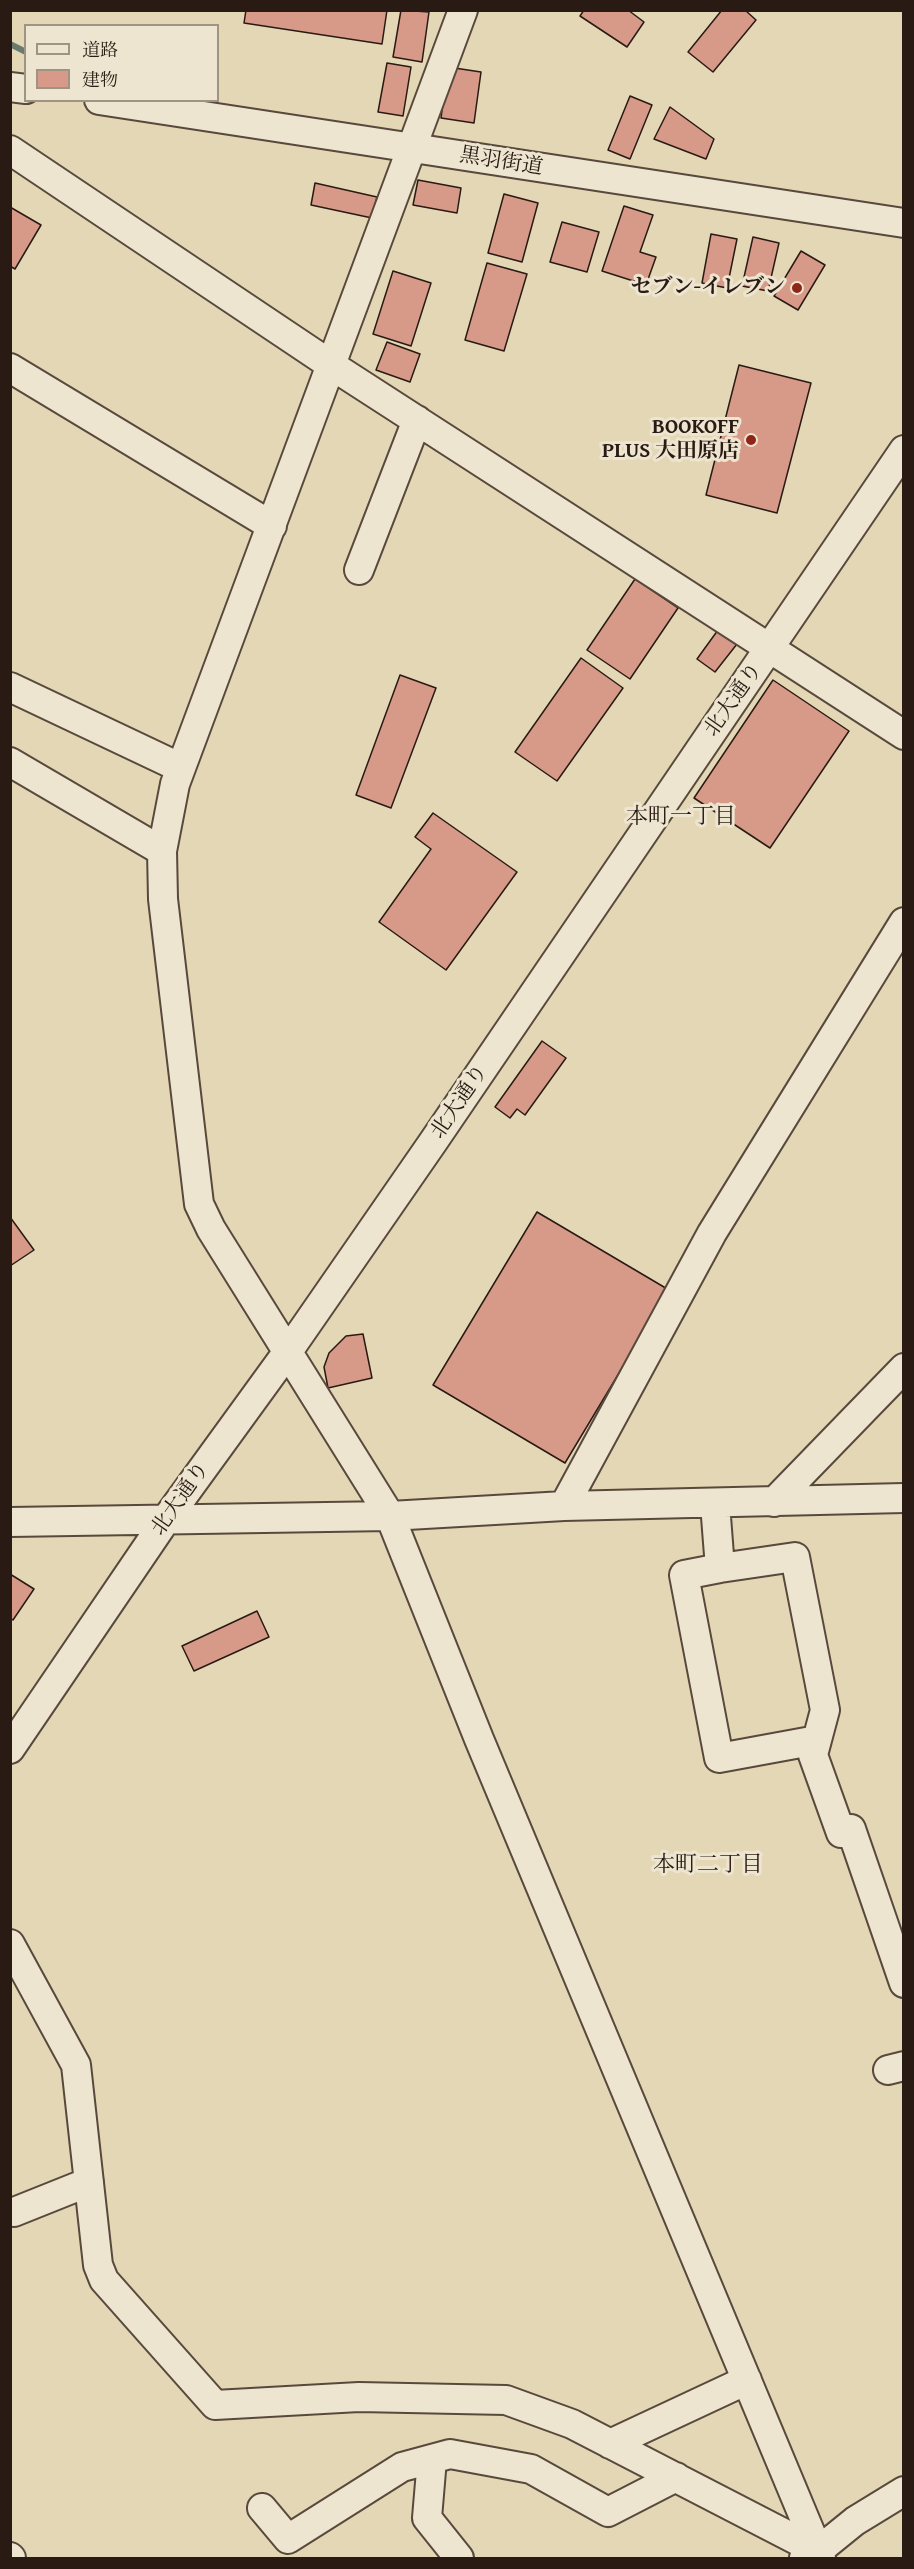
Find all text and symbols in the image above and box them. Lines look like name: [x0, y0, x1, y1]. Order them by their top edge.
legend: [24, 24, 219, 102]
text: 道路: [82, 36, 118, 63]
text: 建物: [82, 66, 118, 93]
street label: 黒羽街道: [458, 143, 544, 181]
place label: セブン-イレブン: [630, 275, 785, 301]
marker: セブン-イレブン: [790, 281, 804, 295]
place label: BOOKOFF PLUS 大田原店: [602, 415, 739, 465]
marker: BOOKOFF PLUS 大田原店: [744, 433, 758, 447]
street label: 北大通り: [700, 658, 768, 742]
district label: 本町一丁目: [626, 804, 736, 830]
street label: 北大通り: [426, 1060, 494, 1144]
street label: 北大通り: [147, 1457, 215, 1541]
district label: 本町二丁目: [653, 1852, 763, 1878]

